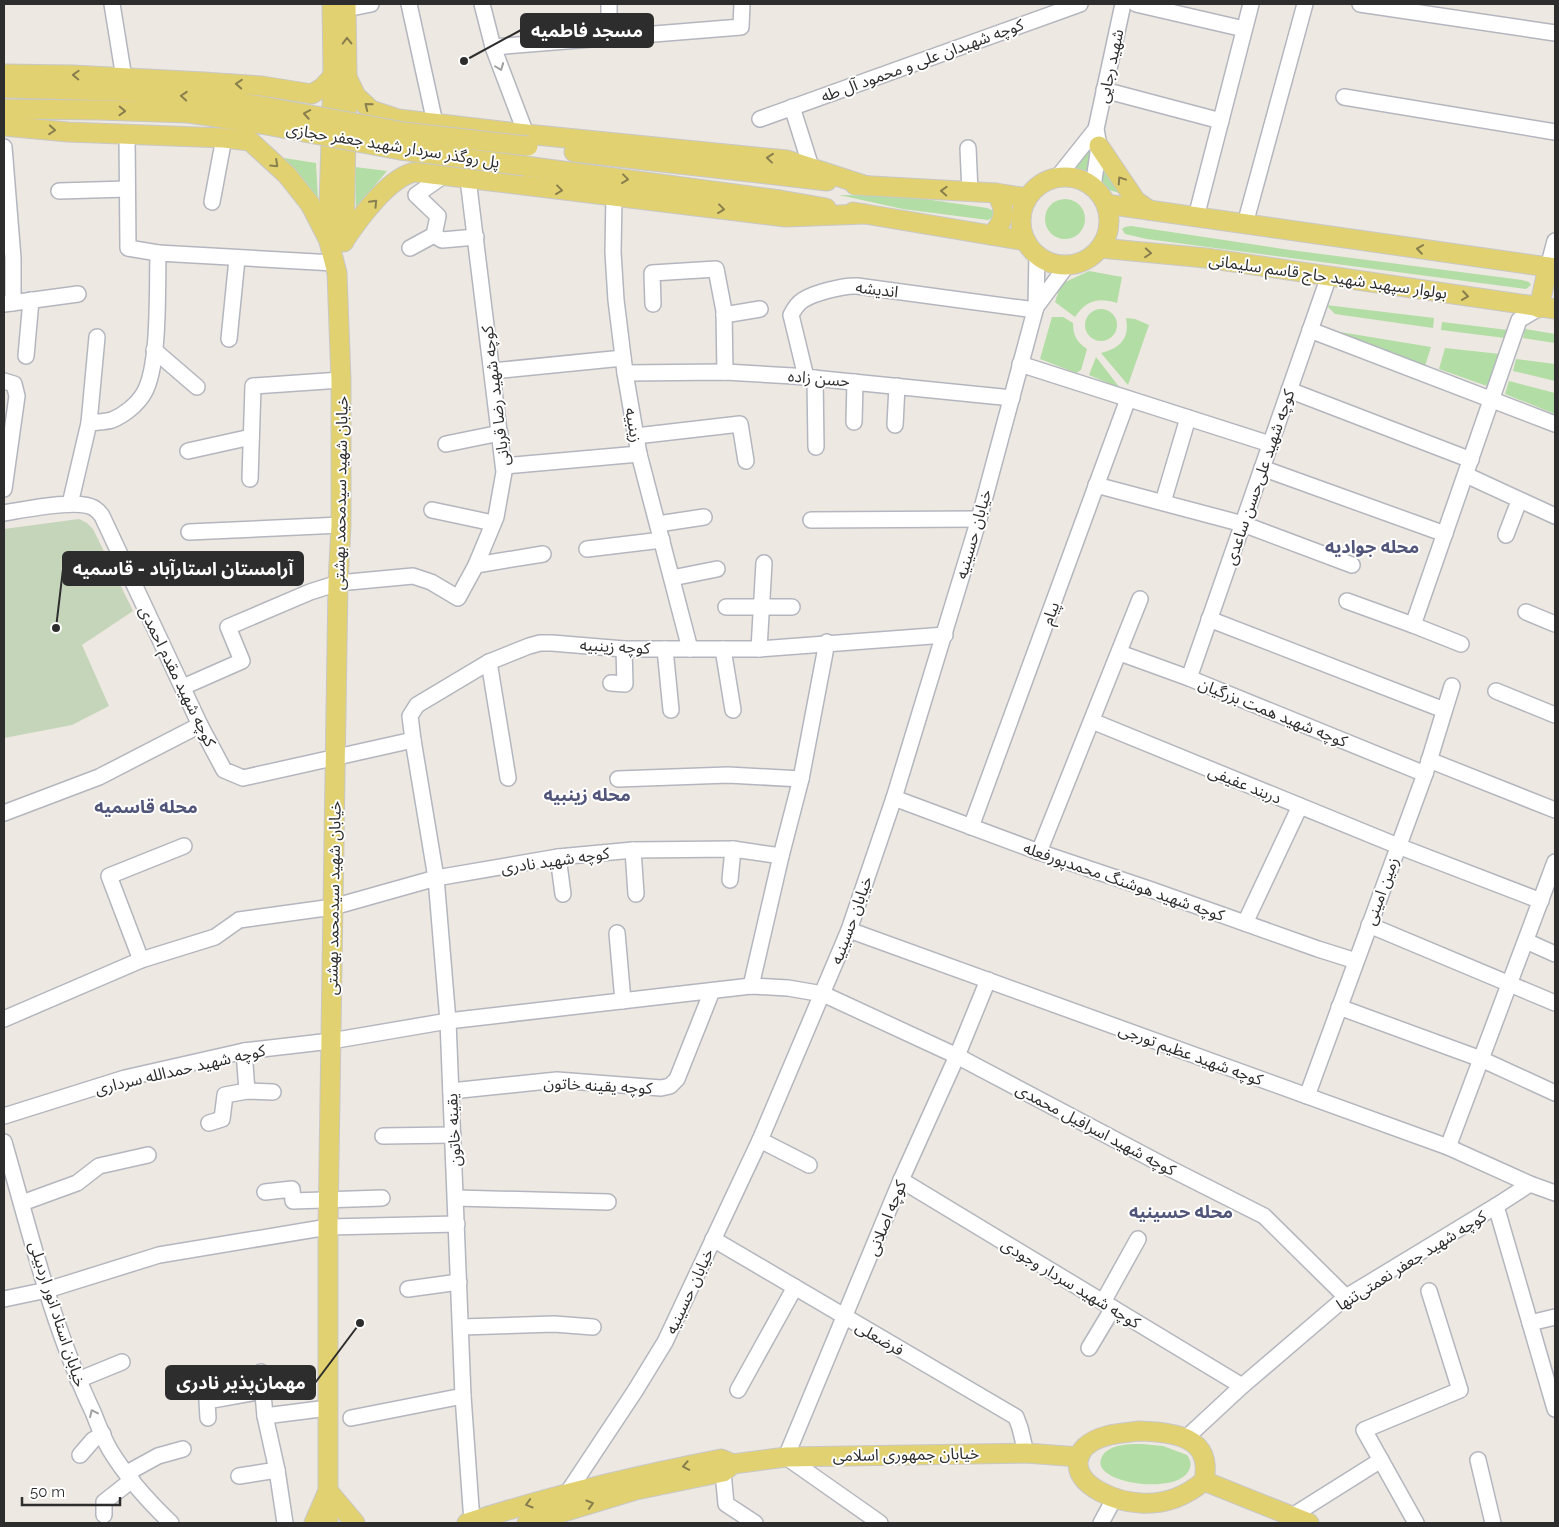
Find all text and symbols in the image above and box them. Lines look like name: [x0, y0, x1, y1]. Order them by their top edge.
callout: مسجد فاطمیه: [521, 14, 653, 47]
street label: کوچه شهیدان علی و محمود آل طه: [818, 15, 1027, 107]
text: مسجد فاطمیه: [531, 20, 643, 41]
street label: شهید رجایی: [1093, 27, 1128, 105]
one-way arrow: [342, 36, 352, 44]
one-way arrow: [494, 63, 504, 71]
one-way arrow: [72, 70, 80, 81]
one-way arrow: [234, 79, 242, 90]
one-way arrow: [180, 90, 188, 101]
one-way arrow: [365, 104, 374, 112]
one-way arrow: [119, 105, 127, 116]
one-way arrow: [302, 110, 311, 120]
street label: پل روگذر سردار شهید جعفر حجازی: [285, 119, 501, 173]
one-way arrow: [49, 125, 57, 136]
one-way arrow: [766, 153, 774, 164]
one-way arrow: [270, 158, 279, 167]
one-way arrow: [621, 173, 629, 184]
one-way arrow: [1118, 177, 1127, 186]
one-way arrow: [556, 184, 564, 195]
one-way arrow: [940, 185, 948, 196]
one-way arrow: [368, 199, 377, 208]
one-way arrow: [717, 203, 725, 214]
one-way arrow: [1416, 244, 1425, 254]
one-way arrow: [1144, 247, 1152, 258]
street label: بولوار سپهبد شهید حاج قاسم سلیمانی: [1207, 250, 1448, 306]
street label: اندیشه: [855, 277, 899, 302]
one-way arrow: [1461, 290, 1469, 301]
street label: کوچه شهید رضا قربانی: [477, 324, 515, 467]
street label: حسن زاده: [787, 366, 851, 391]
street label: کوچه شهید علی‌حسن ساعدی: [1221, 387, 1300, 568]
street label: خیابان شهید سیدمحمد بهشتی: [329, 396, 352, 590]
street label: زینبیه: [621, 406, 646, 444]
street label: خیابان حسینیه: [952, 487, 995, 581]
district label: محله جوادیه: [1325, 536, 1419, 557]
callout: آرامستان استارآباد - قاسمیه: [63, 552, 303, 585]
text: آرامستان استارآباد - قاسمیه: [73, 558, 294, 580]
street label: پیام: [1038, 599, 1066, 628]
street label: کوچه شهید مقدم احمدی: [132, 603, 220, 751]
street label: کوچه زینبیه: [579, 635, 651, 659]
street label: کوچه شهید همت بزرگیان: [1195, 674, 1350, 752]
street label: دربند عفیفی: [1206, 761, 1284, 808]
district label: محله زینبیه: [543, 784, 631, 806]
district label: محله قاسمیه: [94, 796, 198, 817]
street label: خیابان شهید سیدمحمد بهشتی: [322, 801, 345, 995]
street label: کوچه شهید هوشنگ محمدپورفعله: [1021, 838, 1227, 926]
street label: کوچه شهید نادری: [500, 843, 611, 879]
street label: زمین امینی: [1360, 855, 1403, 928]
street label: خیابان حسینیه: [827, 874, 876, 967]
street label: کوچه شهید عظیم تورجی: [1115, 1020, 1266, 1092]
street label: کوچه شهید حمدالله سرداری: [93, 1041, 268, 1099]
street label: کوچه یقینه خاتون: [543, 1073, 653, 1099]
street label: کوچه شهید اسرافیل محمدی: [1012, 1079, 1179, 1181]
street label: یقینه خاتون: [442, 1093, 465, 1167]
street label: کوچه اصلانی: [863, 1177, 911, 1259]
district label: محله حسینیه: [1129, 1201, 1233, 1222]
street label: کوچه شهید جعفر نعمتی‌تنها: [1333, 1206, 1491, 1315]
street label: کوچه شهید سردار وجودی: [997, 1235, 1144, 1333]
street label: خیابان استاد انور اردبیلی: [25, 1239, 90, 1389]
street label: خیابان حسینیه: [661, 1245, 718, 1337]
street label: فرضعلی: [852, 1317, 907, 1360]
callout: مهمان‌پذیر نادری: [166, 1366, 315, 1399]
text: مهمان‌پذیر نادری: [176, 1372, 306, 1395]
one-way arrow: [89, 1409, 99, 1418]
street label: خیابان جمهوری اسلامی: [833, 1444, 979, 1465]
one-way arrow: [682, 1460, 691, 1470]
scale bar: [22, 1474, 120, 1506]
text: 50 m: [30, 1483, 65, 1501]
one-way arrow: [525, 1499, 533, 1509]
one-way arrow: [585, 1499, 594, 1509]

